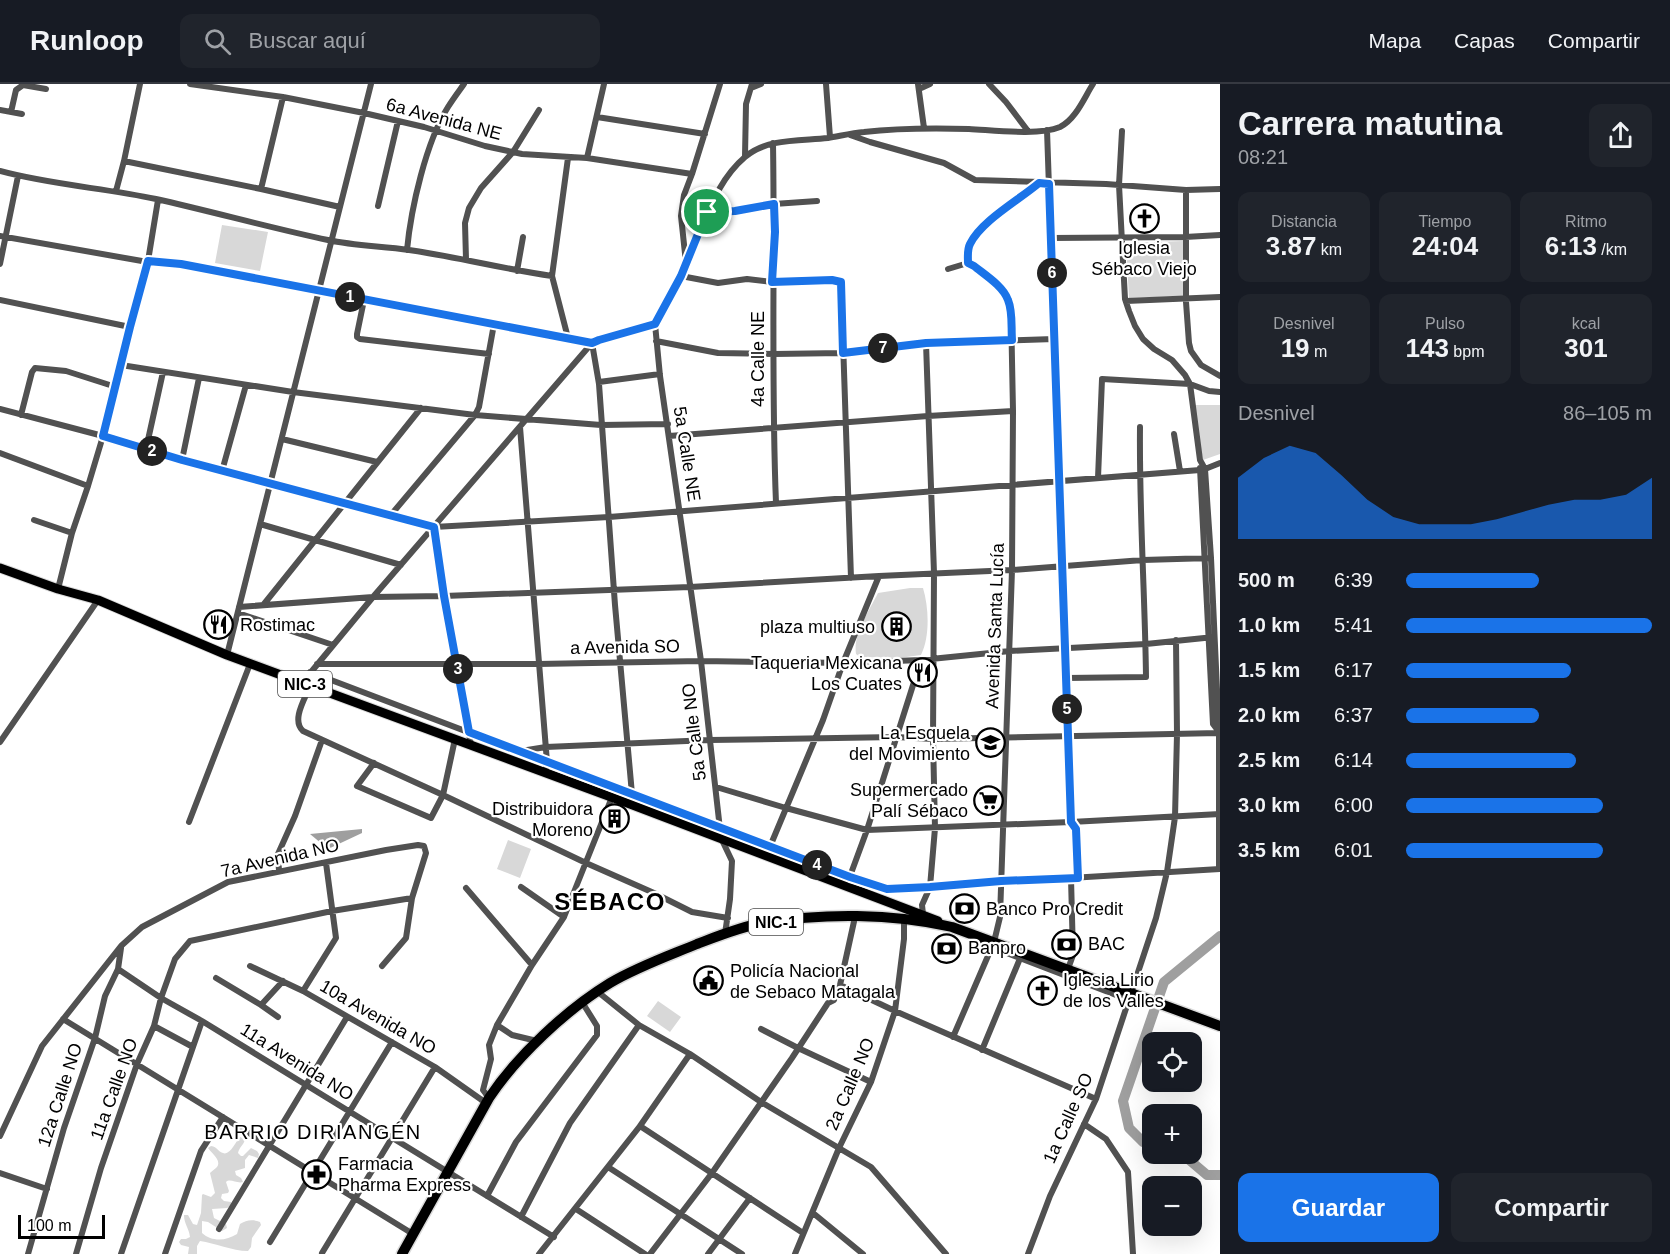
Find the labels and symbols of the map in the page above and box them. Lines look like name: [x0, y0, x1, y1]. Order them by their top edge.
street label: 6a Avenida NE: [384, 94, 504, 144]
pin: [681, 186, 732, 237]
church icon: Iglesia Sébaco Viejo: [1128, 203, 1160, 235]
place label: Iglesia Sébaco Viejo: [1091, 238, 1197, 279]
pin: 6: [1037, 258, 1067, 288]
pin: 1: [335, 282, 365, 312]
street label: 4a Calle NE: [748, 311, 768, 407]
pin: 7: [868, 333, 898, 363]
street label: 5a Calle NE: [670, 405, 704, 503]
pin: 2: [137, 436, 167, 466]
street label: Avenida Santa Lucía: [982, 542, 1008, 709]
restaurant icon: Rostimac: [203, 609, 235, 641]
building icon: plaza multiuso: [880, 611, 912, 643]
place label: Rostimac: [240, 615, 315, 635]
place label: plaza multiuso: [760, 617, 875, 637]
street label: a Avenida SO: [570, 636, 680, 658]
place label: Taqueria Mexicana Los Cuates: [751, 653, 903, 694]
pin: 3: [443, 654, 473, 684]
restaurant icon: Taqueria Mexicana Los Cuates: [907, 657, 939, 689]
road number: NIC-3: [278, 671, 332, 697]
street label: 5a Calle NO: [678, 682, 710, 782]
pin: 5: [1052, 694, 1082, 724]
place label: La Esquela del Movimiento: [849, 723, 971, 764]
school or university icon: La Esquela del Movimiento: [975, 727, 1007, 759]
place label: Supermercado Palí Sébaco: [850, 780, 968, 821]
supermarket icon: Supermercado Palí Sébaco: [973, 784, 1005, 816]
place label: Distribuidora Moreno: [492, 799, 594, 840]
building icon: Distribuidora Moreno: [598, 803, 630, 835]
street label: 7a Avenida NO: [219, 835, 341, 881]
pin: 4: [802, 850, 832, 880]
district label: SÉBACO: [554, 888, 666, 915]
bank icon: Banco Pro Credit: [949, 893, 981, 925]
place label: Banco Pro Credit: [986, 899, 1123, 919]
road number: NIC-1: [749, 909, 803, 935]
bank icon: BAC: [1051, 928, 1083, 960]
bank icon: Banpro: [931, 932, 963, 964]
place label: BAC: [1088, 934, 1125, 954]
place label: Banpro: [968, 938, 1026, 958]
place label: Policía Nacional de Sebaco Matagala: [730, 961, 896, 1002]
public building icon: Policía Nacional de Sebaco Matagala: [693, 965, 725, 997]
place label: Iglesia Lirio de los Valles: [1063, 970, 1164, 1011]
church icon: Iglesia Lirio de los Valles: [1026, 974, 1058, 1006]
street label: 10a Avenida NO: [316, 976, 440, 1058]
street label: 11a Avenida NO: [237, 1019, 357, 1105]
street label: 11a Calle NO: [86, 1035, 142, 1143]
street label: 2a Calle NO: [822, 1035, 878, 1133]
street label: 12a Calle NO: [34, 1041, 86, 1149]
street label: 1a Calle SO: [1039, 1070, 1097, 1166]
district label: BARRIO DIRIANGÉN: [204, 1121, 422, 1143]
place label: Farmacia Pharma Express: [338, 1154, 471, 1195]
pharmacy icon: Farmacia Pharma Express: [301, 1158, 333, 1190]
scale bar: [18, 1212, 105, 1240]

